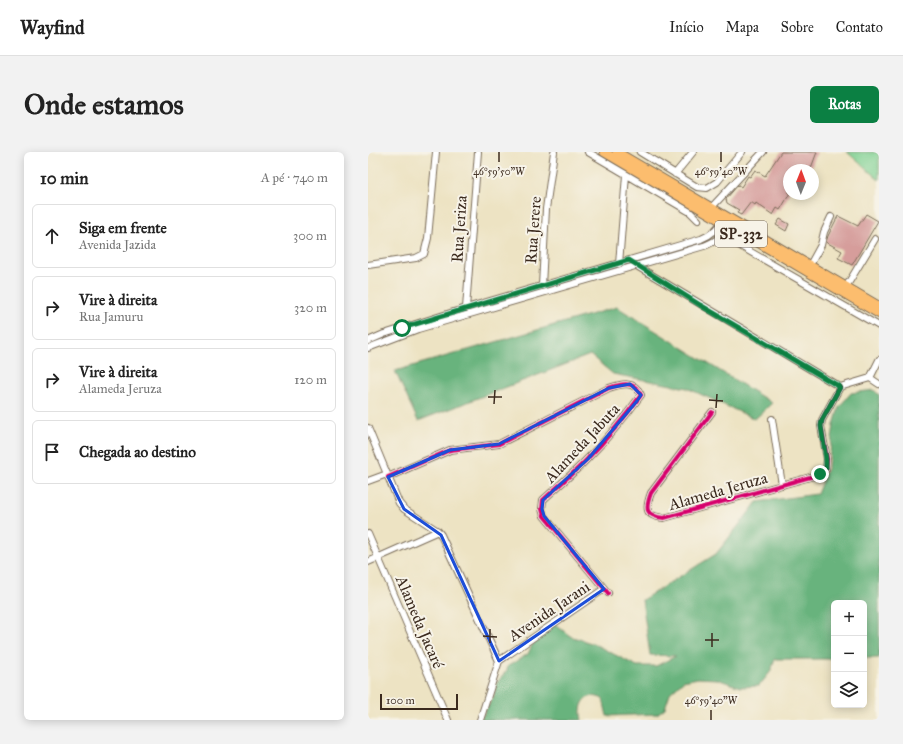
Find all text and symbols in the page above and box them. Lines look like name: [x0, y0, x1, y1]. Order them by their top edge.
text: Wayfind: [20, 16, 85, 39]
text: Início: [669, 19, 704, 36]
text: Mapa: [726, 19, 759, 36]
text: Sobre: [781, 19, 814, 36]
text: Contato: [836, 19, 883, 36]
button: Rotas: [810, 86, 879, 123]
text: Onde estamos: [24, 87, 184, 122]
north arrow: [783, 164, 819, 200]
text: 46°59'50"W: [473, 166, 525, 178]
text: 46°59'40"W: [695, 166, 748, 178]
text: 10 min: [40, 168, 88, 189]
text: A pé · 740 m: [261, 170, 328, 186]
street label: Rua Jeriza: [447, 195, 472, 263]
street label: Rua Jerere: [521, 195, 546, 265]
text: Siga em frente: [79, 219, 167, 237]
road number: SP-332: [715, 221, 767, 247]
icon: ahead: [41, 225, 63, 247]
text: 300 m: [293, 228, 327, 244]
text: Avenida Jazida: [79, 237, 156, 253]
text: Vire à direita: [79, 291, 157, 309]
icon: right: [41, 297, 63, 319]
text: 320 m: [294, 300, 327, 316]
text: Rua Jamuru: [79, 309, 143, 325]
route start: [393, 319, 411, 337]
text: Vire à direita: [79, 363, 157, 381]
icon: right: [41, 369, 63, 391]
text: 120 m: [294, 372, 327, 388]
text: Alameda Jeruza: [79, 381, 162, 397]
street label: Alameda Jabuta: [540, 399, 625, 488]
icon: arrive: [41, 441, 63, 463]
text: Chegada ao destino: [79, 443, 196, 461]
route end: [811, 465, 829, 483]
street label: Alameda Jeruza: [666, 468, 770, 515]
street label: Alameda Jacaré: [391, 572, 448, 672]
street label: Avenida Jarani: [504, 576, 594, 647]
map controls: [831, 600, 867, 708]
button: +: [831, 600, 867, 636]
button: −: [831, 636, 867, 672]
button: layers: [831, 672, 867, 708]
scale bar: [380, 692, 458, 711]
text: 100 m: [386, 694, 415, 707]
text: 46°59'40"W: [685, 695, 738, 707]

